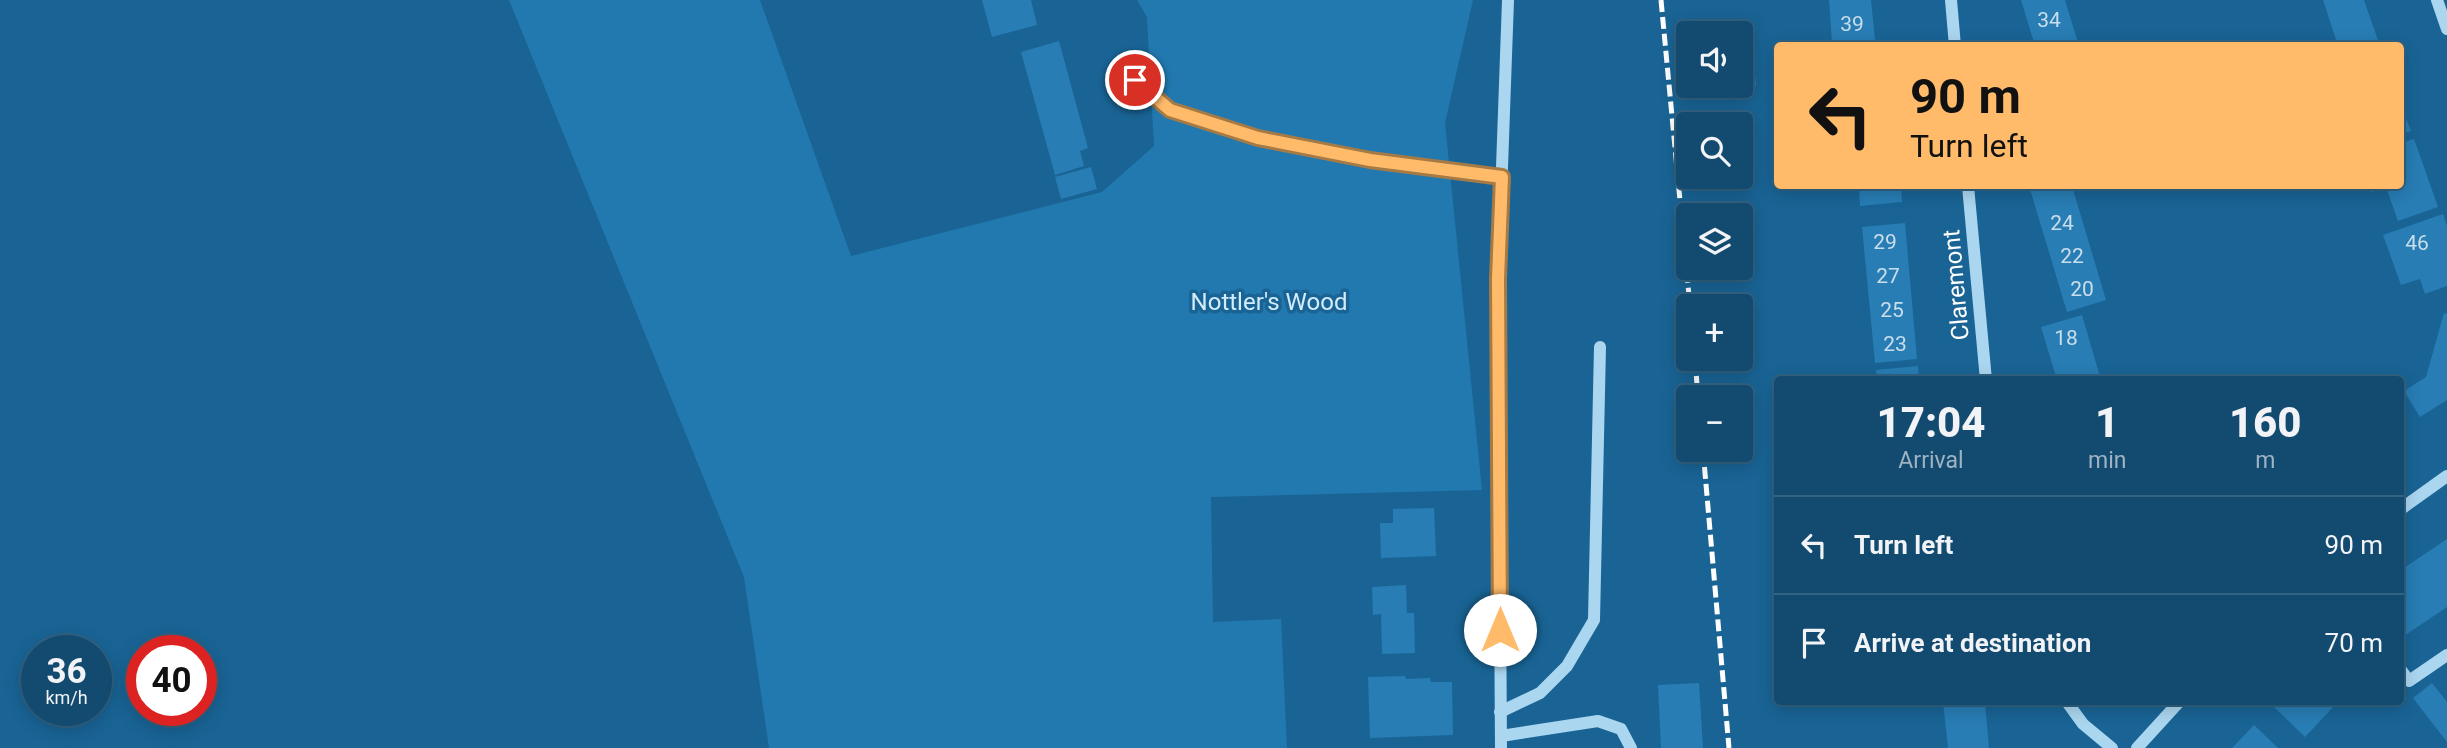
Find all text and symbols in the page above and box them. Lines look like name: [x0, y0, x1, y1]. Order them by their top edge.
house number: 34: [2037, 8, 2061, 32]
house number: 39: [1840, 12, 1864, 36]
map controls: [1676, 21, 1753, 462]
button: sound: [1676, 21, 1753, 98]
pin: [1105, 50, 1165, 110]
icon: arrive: [1116, 61, 1154, 99]
text: 90 m: [1910, 68, 2021, 125]
icon: left: [1795, 70, 1886, 161]
button: search: [1676, 112, 1753, 189]
text: Turn left: [1910, 127, 2028, 165]
button: layers: [1676, 203, 1753, 280]
house number: 24: [2050, 211, 2074, 235]
street label: Claremont: [1937, 228, 1975, 342]
house number: 29: [1873, 230, 1897, 254]
house number: 46: [2405, 231, 2429, 255]
house number: 22: [2060, 244, 2084, 268]
house number: 27: [1876, 264, 1900, 288]
house number: 20: [2070, 277, 2094, 301]
park label: Nottler's Wood: [1191, 288, 1347, 316]
button: +: [1676, 294, 1753, 371]
house number: 25: [1880, 298, 1904, 322]
house number: 18: [2054, 326, 2078, 350]
house number: 23: [1883, 332, 1907, 356]
button: −: [1676, 385, 1753, 462]
text: 17:04: [1876, 398, 1986, 447]
text: 1: [2095, 398, 2119, 447]
text: 160: [2229, 398, 2302, 447]
text: Arrival: [1898, 447, 1964, 474]
text: min: [2088, 447, 2126, 474]
text: m: [2255, 447, 2275, 474]
icon: left: [1795, 526, 1833, 564]
text: Turn left: [1854, 530, 1953, 560]
text: 90 m: [2325, 530, 2383, 560]
position arrow: [1463, 593, 1537, 667]
icon: arrive: [1795, 624, 1833, 662]
text: Arrive at destination: [1854, 628, 2091, 658]
text: 70 m: [2325, 628, 2383, 658]
speed limit sign: 40: [126, 635, 217, 726]
text: 36: [46, 651, 87, 692]
text: km/h: [45, 687, 88, 708]

